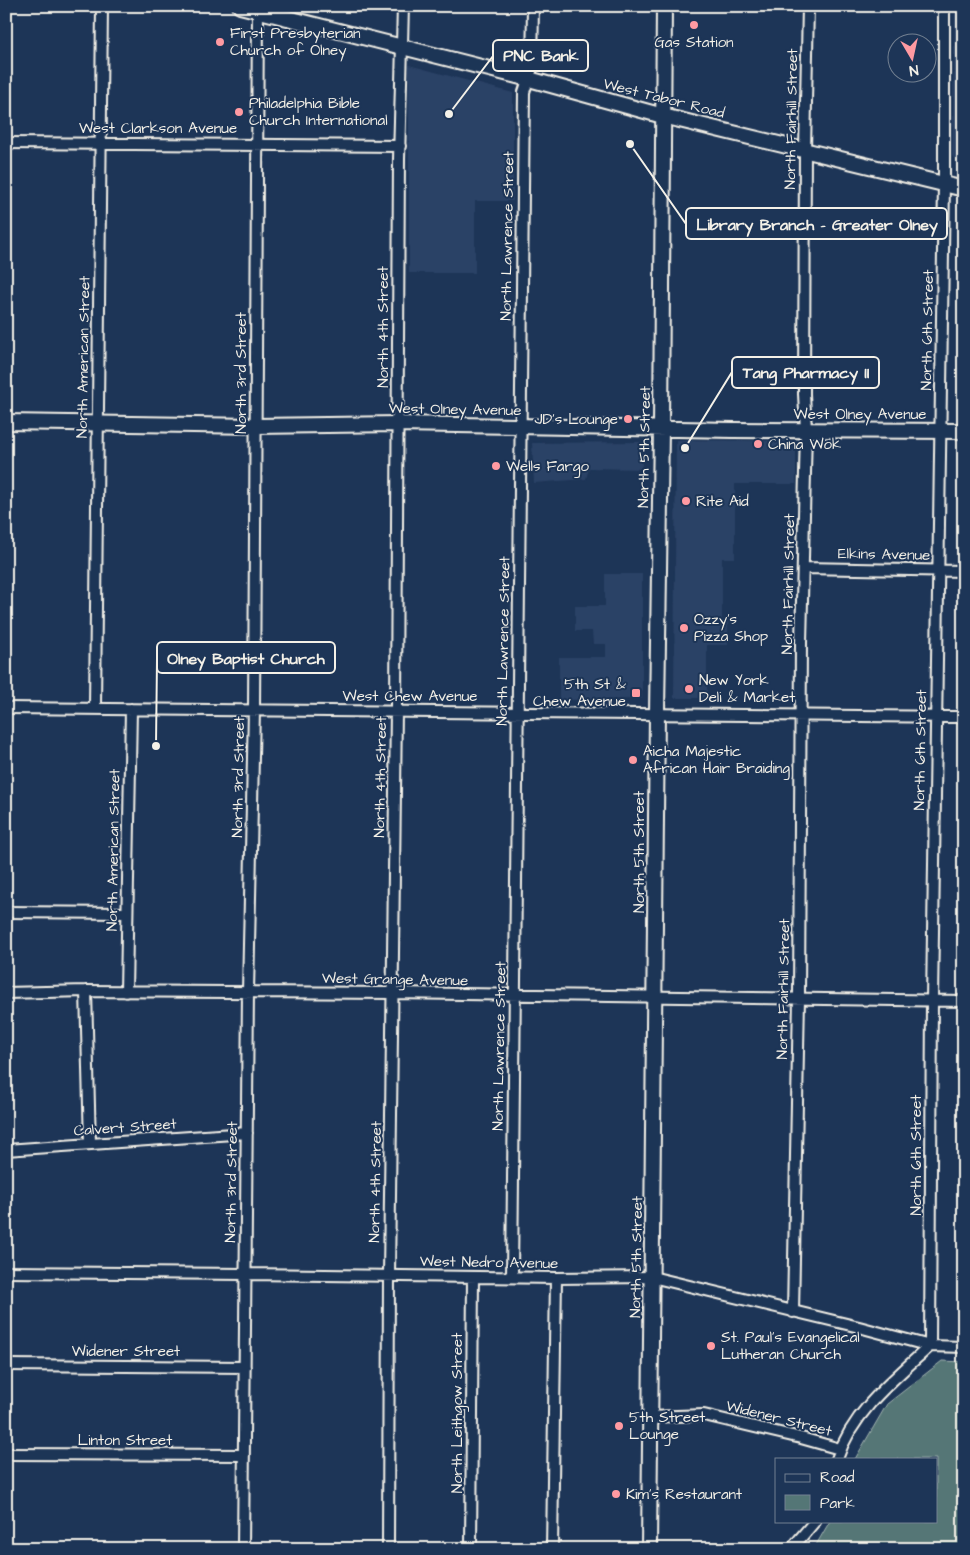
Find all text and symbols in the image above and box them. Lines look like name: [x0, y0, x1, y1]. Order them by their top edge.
marker: Gas Station: [688, 19, 700, 31]
place label: First Presbyterian Church of Olney: [230, 23, 361, 62]
place label: Gas Station: [654, 32, 734, 53]
north arrow: [888, 32, 938, 82]
marker: First Presbyterian Church of Olney: [214, 36, 226, 48]
callout: PNC Bank: [493, 40, 588, 71]
text: PNC Bank: [503, 45, 579, 67]
street label: North Fairhill Street: [780, 48, 803, 190]
text: N: [908, 59, 920, 80]
street label: West Tabor Road: [601, 73, 727, 124]
place label: Philadelphia Bible Church International: [249, 93, 388, 131]
marker: Philadelphia Bible Church International: [233, 106, 245, 118]
street label: West Clarkson Avenue: [79, 118, 237, 139]
street label: North Lawrence Street: [496, 151, 519, 321]
callout: Library Branch - Greater Olney: [686, 208, 947, 239]
text: Library Branch - Greater Olney: [696, 214, 938, 237]
street label: North 4th Street: [373, 266, 394, 388]
street label: North 6th Street: [916, 269, 939, 391]
street label: North American Street: [72, 276, 95, 438]
street label: North 3rd Street: [231, 312, 252, 434]
callout: Tang Pharmacy II: [732, 357, 879, 388]
text: Tang Pharmacy II: [742, 362, 869, 386]
street label: North 5th Street: [633, 386, 656, 508]
street label: West Olney Avenue: [388, 398, 522, 422]
street label: West Olney Avenue: [794, 404, 926, 426]
place label: JD's Lounge: [535, 409, 618, 431]
marker: JD's Lounge: [622, 413, 634, 425]
place label: China Wok: [768, 434, 841, 455]
marker: China Wok: [752, 438, 764, 450]
place label: Wells Fargo: [506, 456, 590, 478]
marker: Wells Fargo: [490, 460, 502, 472]
place label: Rite Aid: [696, 491, 749, 512]
marker: Rite Aid: [680, 495, 692, 507]
street label: North Fairhill Street: [777, 513, 800, 655]
street label: Elkins Avenue: [838, 543, 930, 566]
street label: North Lawrence Street: [492, 556, 515, 726]
place label: Ozzy's Pizza Shop: [694, 609, 768, 647]
marker: Ozzy's Pizza Shop: [678, 622, 690, 634]
callout: Olney Baptist Church: [157, 642, 335, 673]
text: Olney Baptist Church: [167, 648, 326, 671]
place label: New York Deli & Market: [699, 670, 795, 708]
place label: 5th St & Chew Avenue: [533, 674, 626, 712]
marker: New York Deli & Market: [683, 683, 695, 695]
street label: West Chew Avenue: [343, 686, 477, 707]
marker: 5th St & Chew Avenue: [630, 687, 642, 699]
street label: North 6th Street: [909, 689, 932, 811]
street label: North 3rd Street: [227, 716, 250, 838]
street label: North 4th Street: [369, 716, 392, 838]
place label: Aicha Majestic African Hair Braiding: [643, 741, 790, 780]
marker: Aicha Majestic African Hair Braiding: [627, 754, 639, 766]
street label: North American Street: [102, 769, 125, 931]
street label: North 5th Street: [629, 791, 650, 913]
street label: North Fairhill Street: [772, 918, 795, 1060]
street label: North Lawrence Street: [488, 961, 511, 1131]
street label: West Grange Avenue: [322, 968, 468, 992]
street label: North 6th Street: [906, 1095, 927, 1215]
street label: Calvert Street: [73, 1113, 177, 1142]
street label: North 3rd Street: [220, 1121, 243, 1243]
street label: North 4th Street: [364, 1121, 387, 1243]
street label: North 5th Street: [625, 1196, 648, 1318]
street label: West Nedro Avenue: [420, 1251, 558, 1274]
place label: St. Paul's Evangelical Lutheran Church: [721, 1327, 860, 1365]
street label: North Leithgow Street: [447, 1333, 469, 1493]
marker: St. Paul's Evangelical Lutheran Church: [705, 1340, 717, 1352]
street label: Widener Street: [72, 1341, 180, 1362]
street label: Widener Street: [724, 1395, 834, 1442]
place label: 5th Street Lounge: [629, 1407, 705, 1446]
marker: 5th Street Lounge: [613, 1420, 625, 1432]
street label: Linton Street: [78, 1430, 172, 1451]
legend: [775, 1458, 938, 1522]
text: Road: [820, 1467, 855, 1488]
place label: Kim's Restaurant: [626, 1484, 742, 1505]
marker: Kim's Restaurant: [610, 1488, 622, 1500]
text: Park: [820, 1493, 855, 1514]

